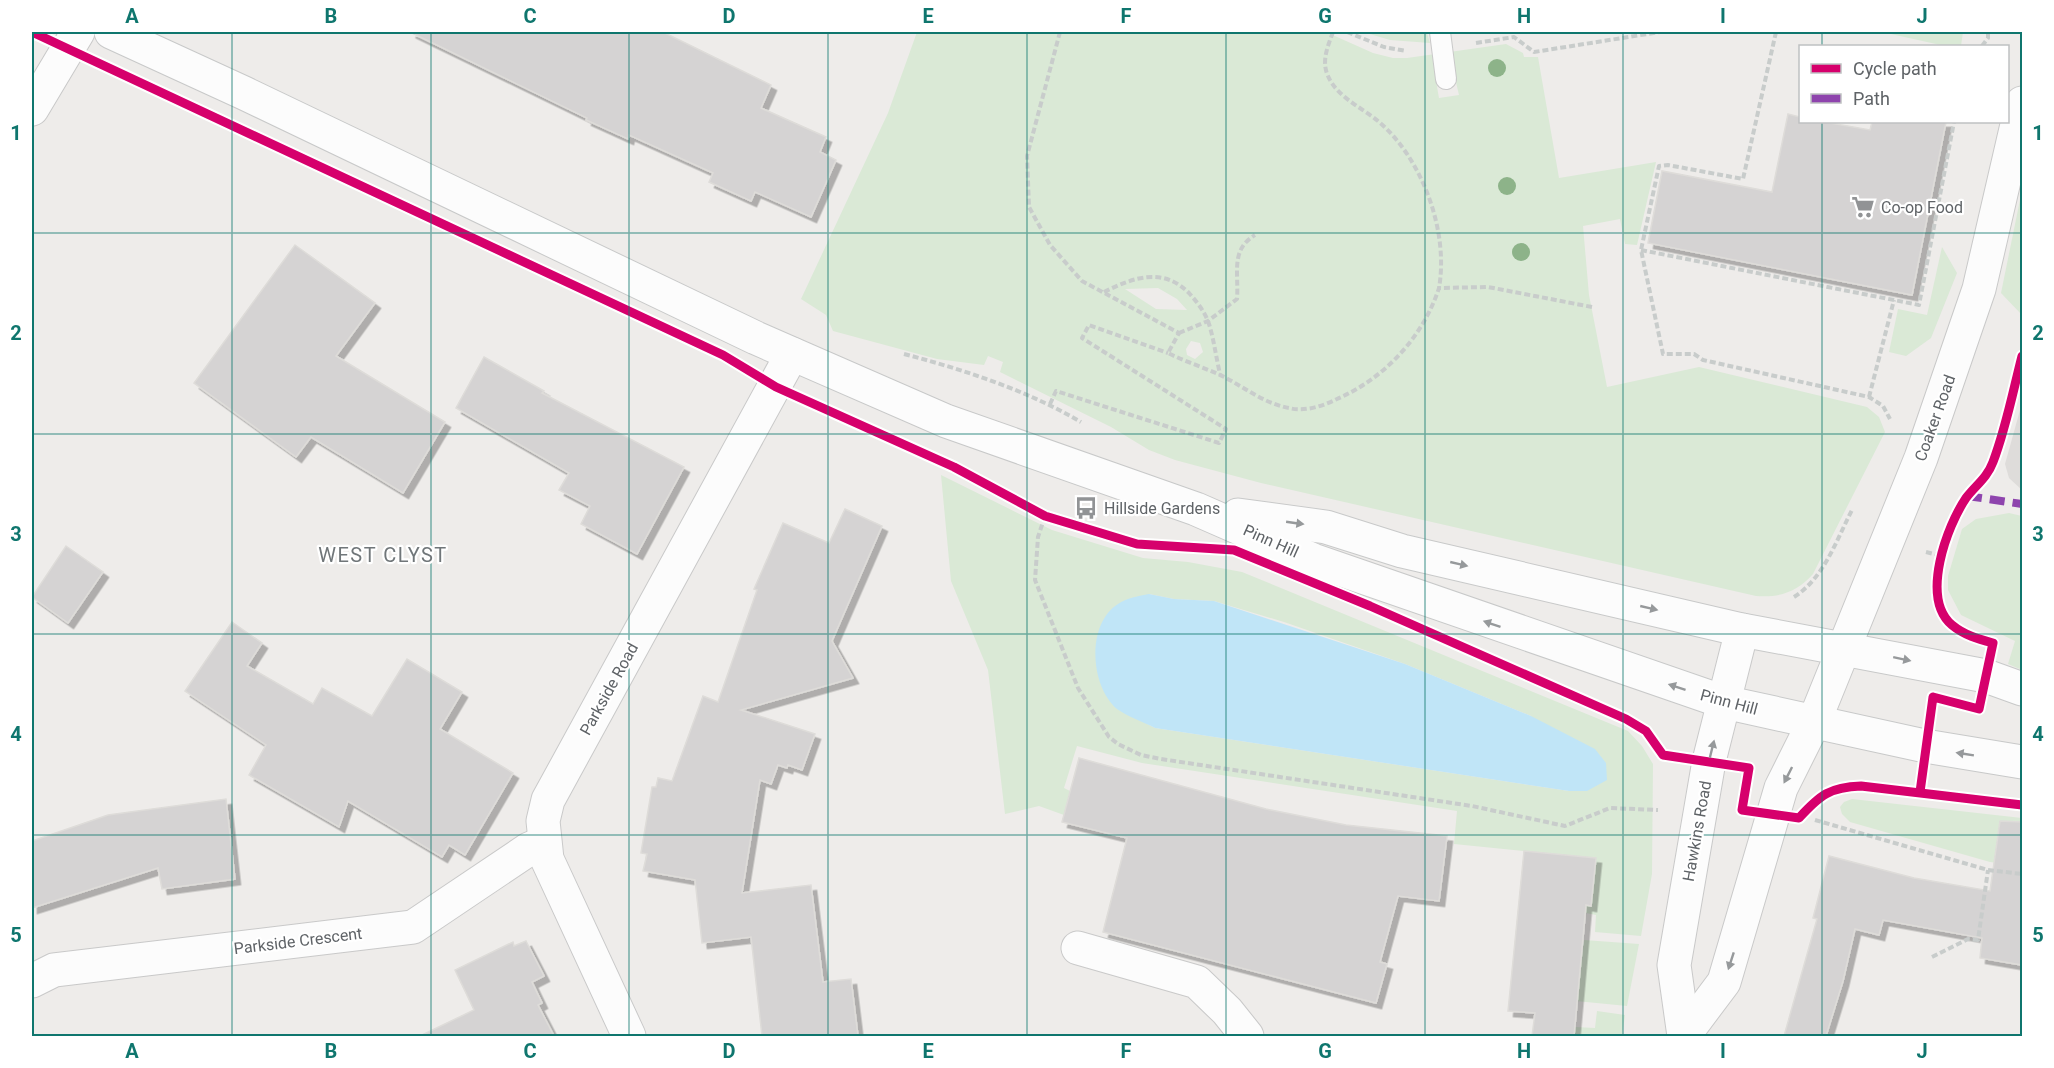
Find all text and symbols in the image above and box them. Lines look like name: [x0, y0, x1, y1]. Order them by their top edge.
text: A: [125, 4, 139, 28]
text: B: [325, 4, 337, 28]
text: C: [523, 4, 537, 28]
text: D: [723, 4, 736, 28]
text: E: [922, 4, 934, 28]
text: F: [1121, 4, 1132, 28]
text: G: [1318, 4, 1332, 28]
text: H: [1517, 4, 1531, 28]
text: I: [1720, 4, 1726, 28]
text: J: [1916, 4, 1928, 28]
legend: [1799, 45, 2009, 123]
text: Cycle path: [1853, 58, 1937, 79]
text: Path: [1853, 88, 1890, 109]
text: 1: [10, 121, 22, 145]
text: 1: [2032, 121, 2044, 145]
supermarket icon: Co-op Food: [1850, 194, 1876, 220]
place label: Co-op Food: [1881, 198, 1963, 217]
text: 2: [10, 321, 22, 345]
text: 2: [2032, 321, 2044, 345]
street label: Coaker Road: [1911, 372, 1959, 464]
bus stop icon: Hillside Gardens: [1073, 495, 1099, 521]
place label: Hillside Gardens: [1104, 499, 1220, 518]
one-way arrow: [1286, 518, 1305, 527]
street label: Pinn Hill: [1240, 520, 1302, 562]
text: 3: [10, 522, 22, 546]
text: 3: [2032, 522, 2044, 546]
district label: WEST CLYST: [318, 543, 448, 567]
one-way arrow: [1450, 560, 1468, 570]
one-way arrow: [1640, 604, 1658, 614]
one-way arrow: [1483, 618, 1501, 628]
street label: Parkside Road: [576, 640, 642, 738]
one-way arrow: [1892, 655, 1911, 664]
one-way arrow: [1668, 681, 1686, 691]
street label: Pinn Hill: [1698, 685, 1760, 719]
text: 4: [10, 722, 22, 746]
text: 4: [2032, 722, 2044, 746]
one-way arrow: [1707, 740, 1717, 758]
one-way arrow: [1955, 749, 1974, 758]
one-way arrow: [1783, 766, 1793, 783]
street label: Hawkins Road: [1679, 779, 1715, 883]
text: 5: [10, 923, 22, 947]
text: 5: [2032, 923, 2044, 947]
street label: Parkside Crescent: [233, 924, 363, 958]
one-way arrow: [1725, 952, 1735, 970]
text: A: [125, 1039, 139, 1063]
text: B: [325, 1039, 337, 1063]
text: C: [523, 1039, 537, 1063]
text: D: [723, 1039, 736, 1063]
text: E: [922, 1039, 934, 1063]
text: F: [1121, 1039, 1132, 1063]
text: G: [1318, 1039, 1332, 1063]
text: H: [1517, 1039, 1531, 1063]
text: I: [1720, 1039, 1726, 1063]
text: J: [1916, 1039, 1928, 1063]

